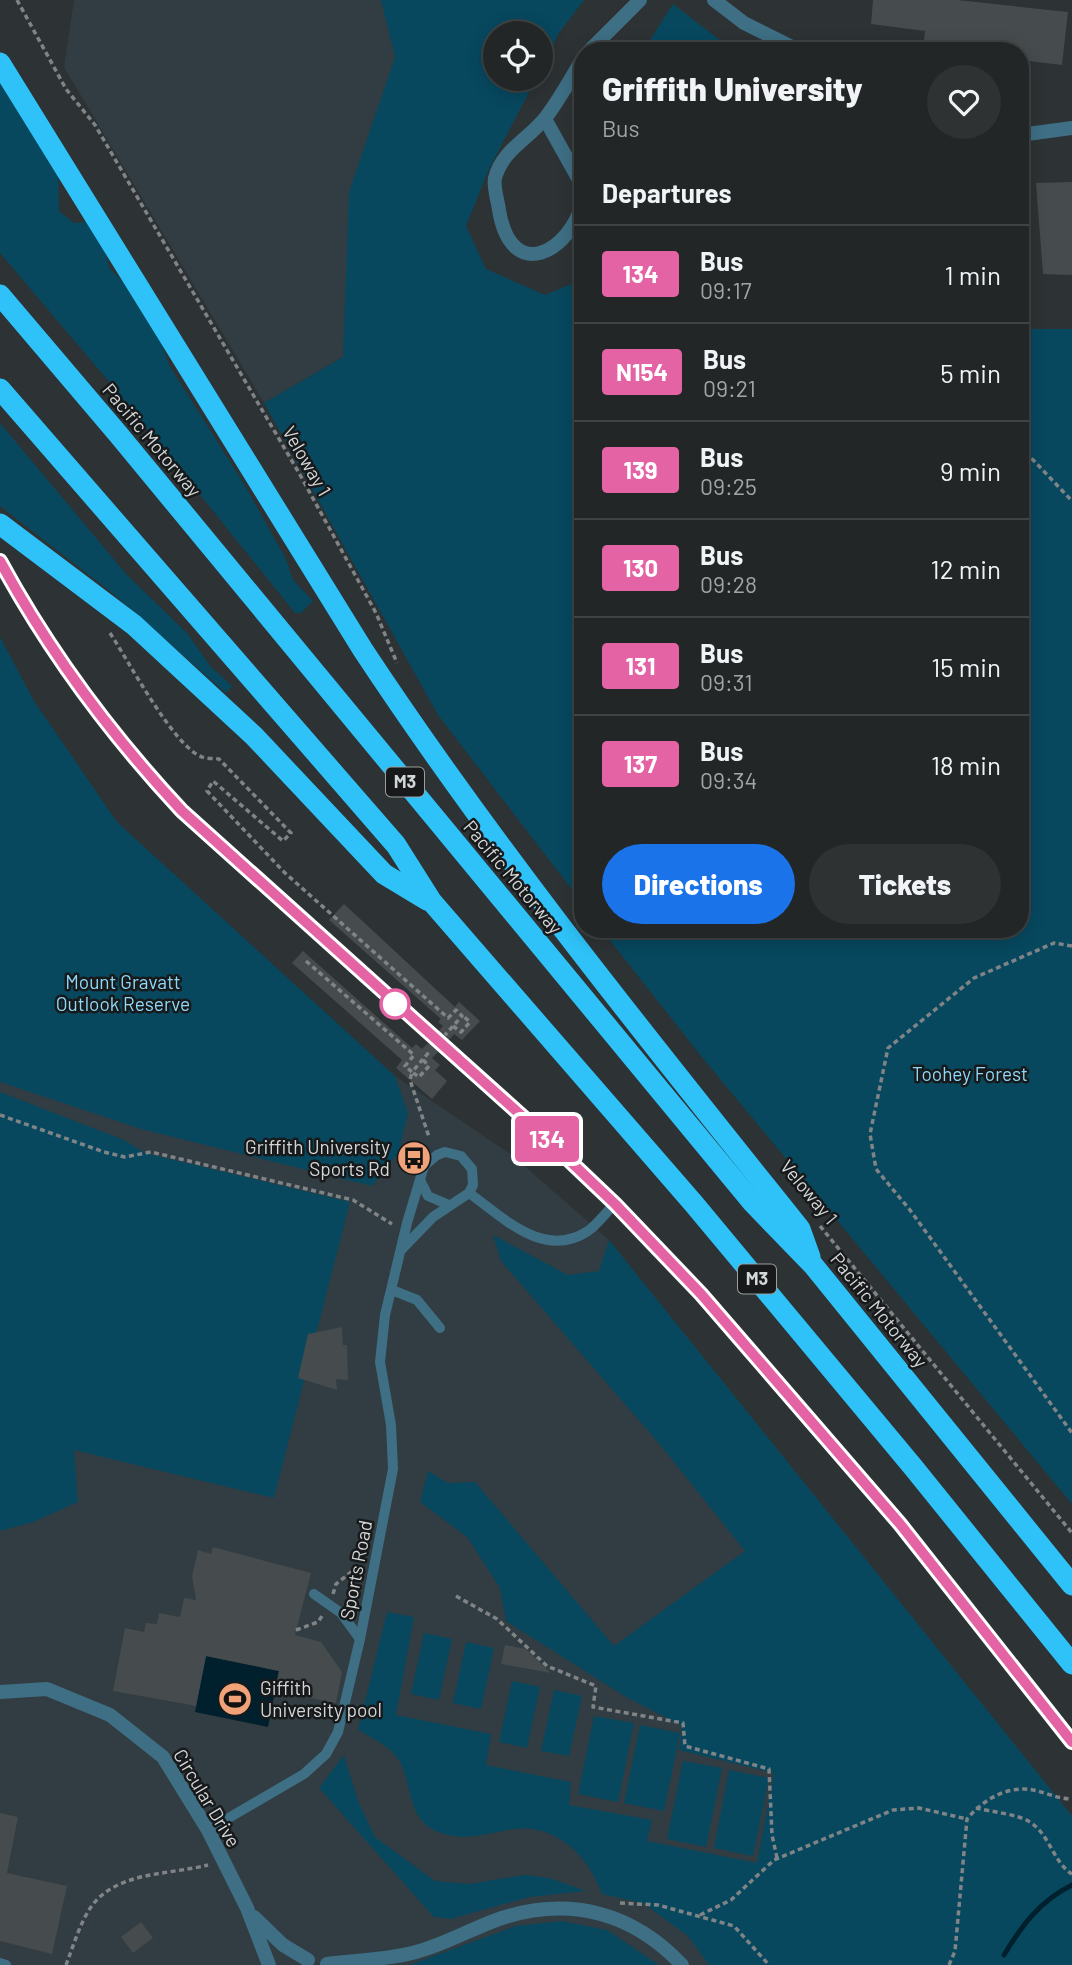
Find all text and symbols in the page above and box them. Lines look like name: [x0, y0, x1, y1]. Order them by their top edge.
map controls: [483, 21, 553, 91]
button: locate: [483, 21, 553, 91]
button: heart: [927, 65, 1001, 139]
text: Griffith University: [602, 68, 863, 108]
text: Bus: [602, 114, 640, 142]
text: Departures: [602, 177, 732, 208]
text: Bus: [700, 245, 743, 276]
text: 134: [623, 259, 658, 288]
text: 1 min: [945, 259, 1001, 290]
text: 09:17: [700, 276, 752, 304]
text: Bus: [703, 343, 746, 374]
text: N154: [616, 357, 668, 386]
text: 5 min: [940, 357, 1001, 388]
text: 09:21: [703, 374, 756, 402]
street label: Pacific Motorway: [98, 378, 207, 501]
street label: Veloway 1: [278, 422, 337, 500]
text: Bus: [700, 441, 743, 472]
text: 139: [623, 455, 658, 484]
text: 9 min: [940, 455, 1001, 486]
text: 09:25: [700, 472, 757, 500]
text: Bus: [700, 539, 743, 570]
text: 130: [623, 553, 658, 582]
text: 12 min: [931, 553, 1001, 584]
text: 09:28: [700, 570, 757, 598]
text: Bus: [700, 637, 743, 668]
text: 131: [626, 651, 655, 680]
text: 15 min: [931, 651, 1001, 682]
text: 09:31: [700, 668, 753, 696]
text: Bus: [700, 735, 743, 766]
text: 137: [624, 749, 657, 778]
text: 18 min: [931, 749, 1001, 780]
text: 09:34: [700, 766, 757, 794]
road number: M3: [386, 768, 424, 796]
street label: Pacific Motorway: [459, 815, 568, 938]
button: Directions: [602, 844, 795, 924]
button: Tickets: [809, 844, 1001, 924]
park label: Mount Gravatt Outlook Reserve: [56, 970, 190, 1015]
unlabelled marker: [380, 989, 410, 1019]
park label: Toohey Forest: [912, 1062, 1028, 1085]
line badge: 134: [507, 1116, 587, 1162]
text: 134: [529, 1124, 565, 1153]
place label: Griffith University Sports Rd: [245, 1135, 390, 1180]
bus stop icon: Griffith University Sports Rd: [395, 1139, 433, 1177]
street label: Veloway 1: [776, 1155, 843, 1229]
street label: Pacific Motorway: [826, 1248, 933, 1372]
road number: M3: [738, 1264, 776, 1294]
street label: Sports Road: [335, 1518, 376, 1622]
place label: Giffith University pool: [260, 1676, 382, 1721]
sports icon: Giffith University pool: [216, 1680, 254, 1718]
street label: Circular Drive: [169, 1745, 246, 1851]

